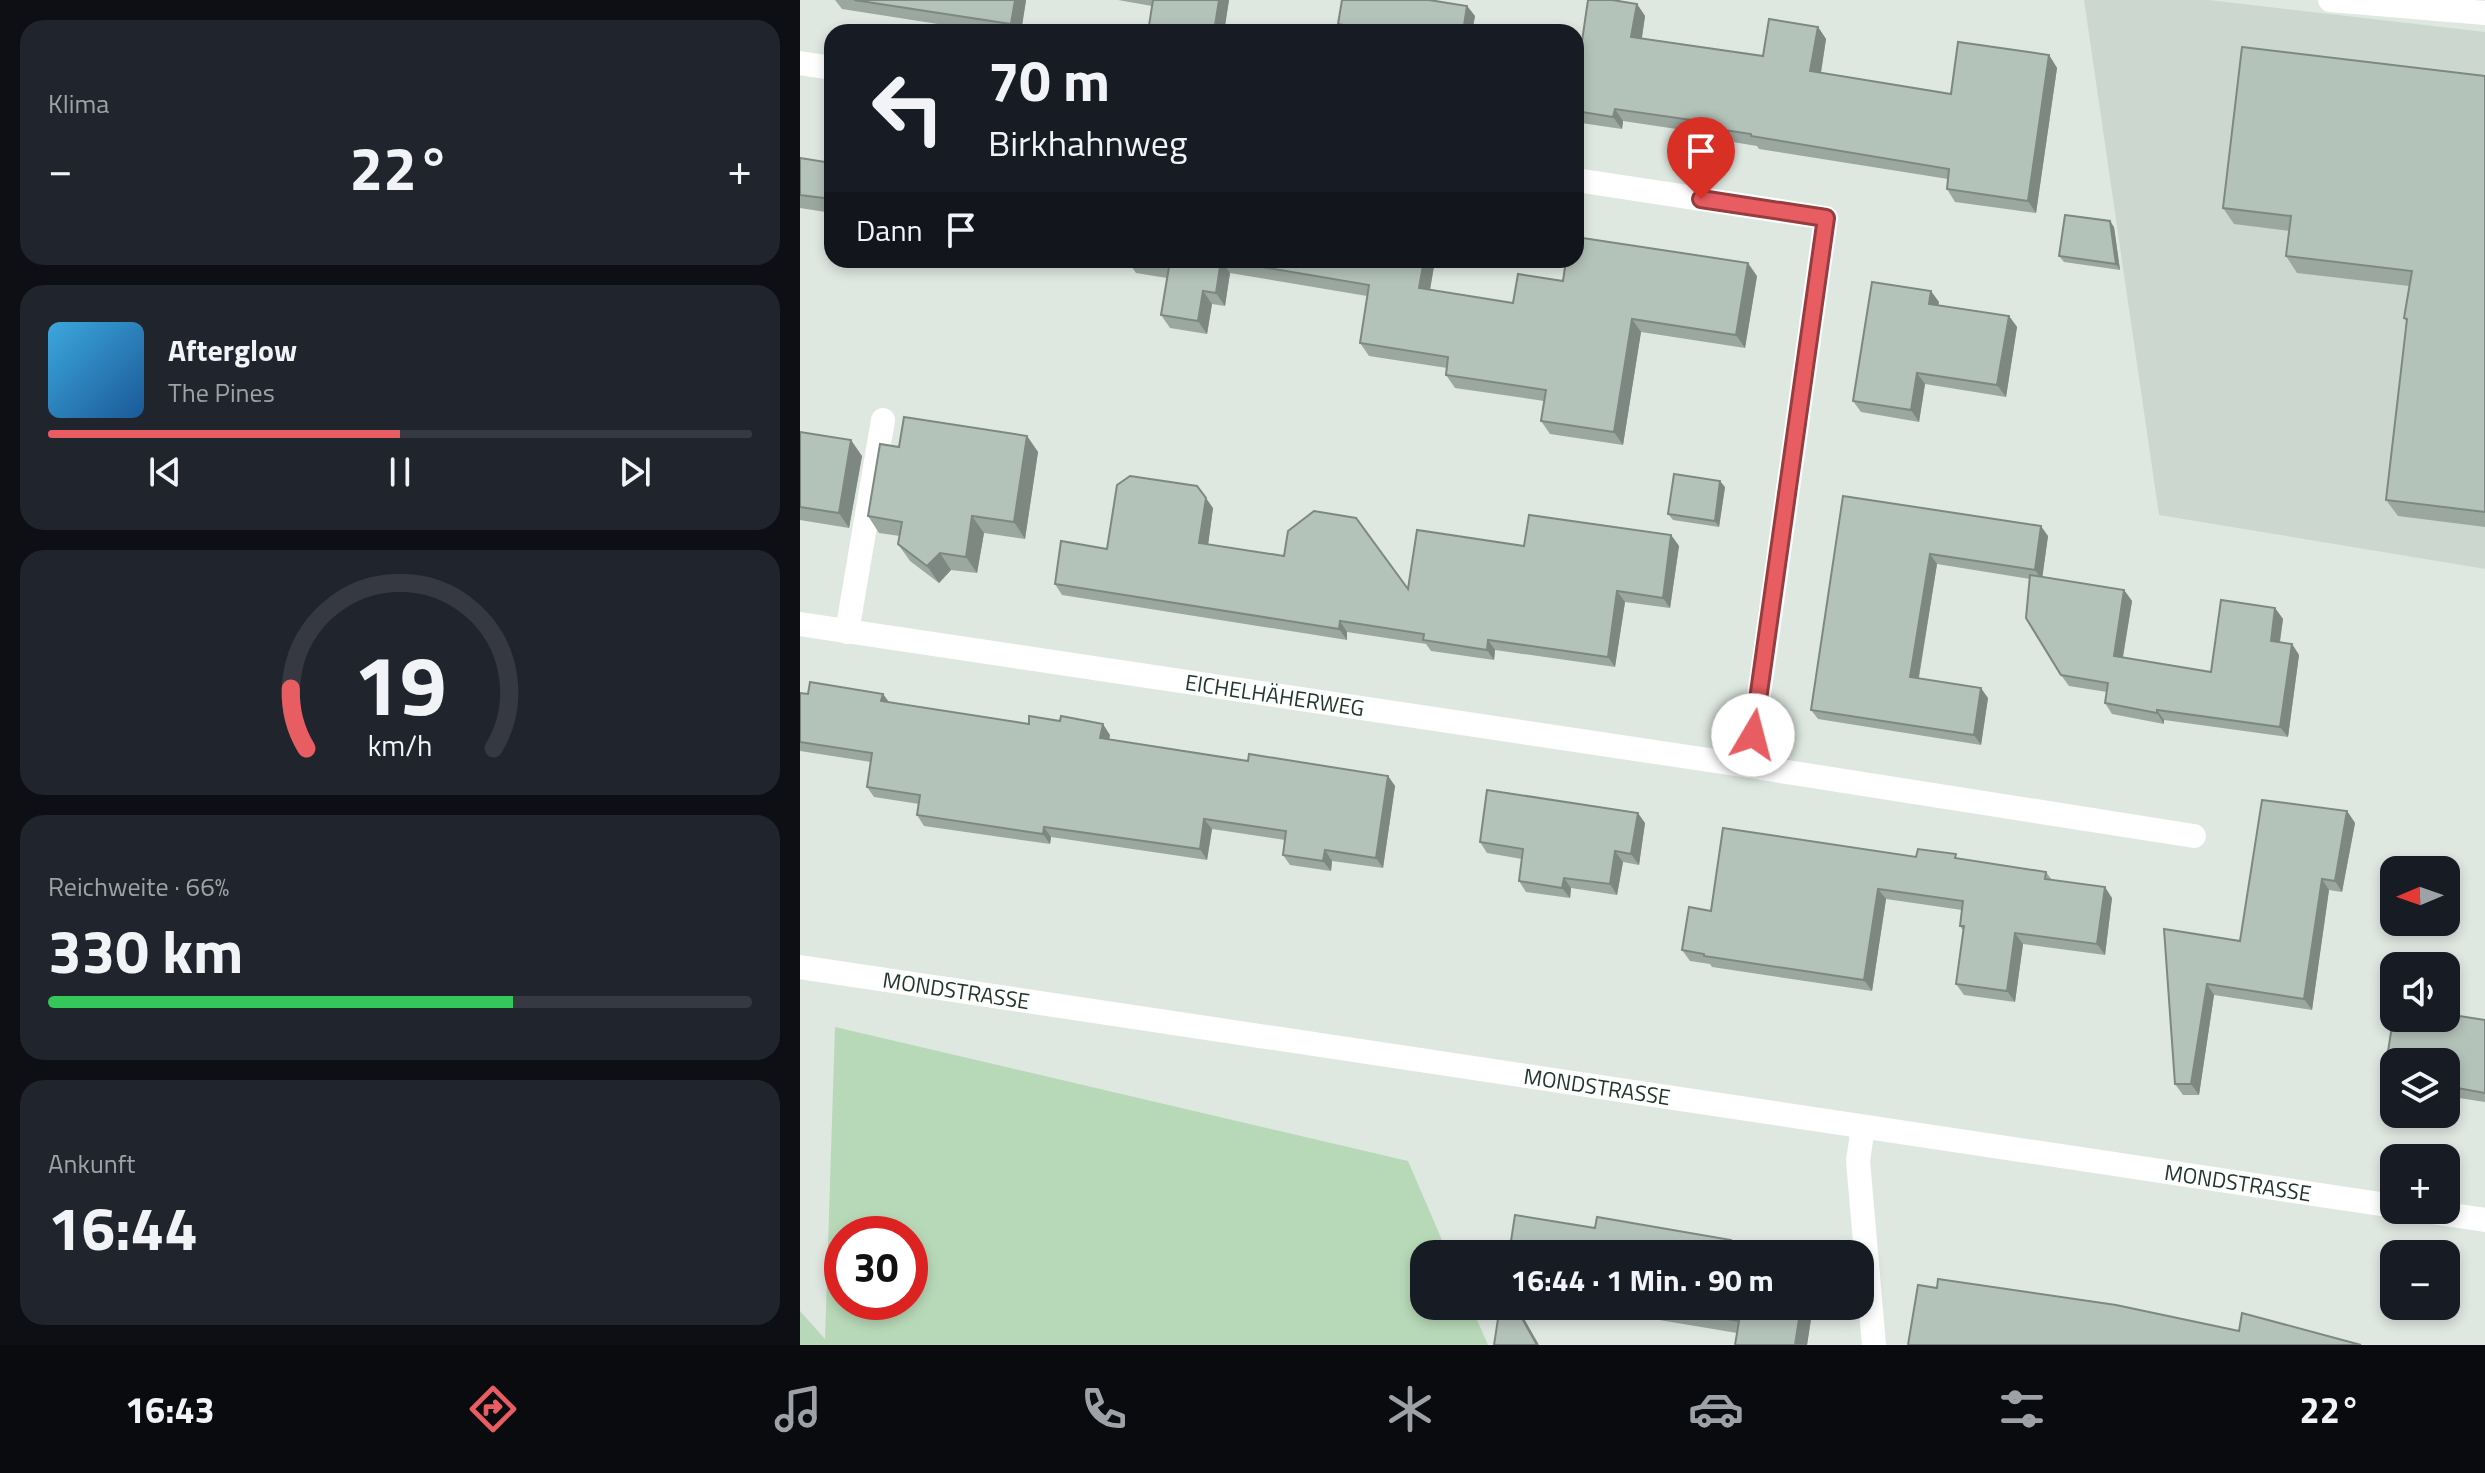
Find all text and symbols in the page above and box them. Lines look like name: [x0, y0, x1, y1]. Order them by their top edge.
text: 70 m: [988, 38, 1110, 123]
icon: left: [856, 56, 960, 160]
text: Klima: [48, 84, 109, 123]
text: Birkhahnweg: [988, 115, 1188, 170]
pin: [1667, 117, 1735, 199]
text: 22°: [350, 122, 450, 213]
icon: arrive: [1679, 129, 1723, 173]
text: −: [48, 135, 73, 202]
text: +: [727, 135, 752, 202]
text: Dann: [856, 207, 923, 253]
icon: arrive: [939, 208, 983, 252]
text: Afterglow: [168, 327, 297, 373]
text: The Pines: [168, 373, 275, 412]
icon: previous: [143, 450, 187, 494]
icon: pause: [378, 450, 422, 494]
icon: next: [613, 450, 657, 494]
text: 19: [353, 620, 447, 746]
street label: EICHELHÄHERWEG: [1183, 665, 1367, 725]
position arrow: [1711, 693, 1795, 777]
text: km/h: [368, 724, 432, 767]
north arrow: [2380, 856, 2460, 936]
map controls: [2380, 856, 2460, 1320]
text: Reichweite · 66%: [48, 867, 229, 906]
text: 330 km: [48, 905, 243, 996]
button: sound: [2380, 952, 2460, 1032]
street label: MONDSTRASSE: [881, 963, 1032, 1018]
button: layers: [2380, 1048, 2460, 1128]
street label: MONDSTRASSE: [1521, 1059, 1673, 1114]
text: Ankunft: [48, 1144, 135, 1183]
button: +: [2380, 1144, 2460, 1224]
street label: MONDSTRASSE: [2162, 1155, 2314, 1210]
text: 16:44: [48, 1182, 198, 1273]
speed limit sign: 30: [824, 1216, 928, 1320]
button: −: [2380, 1240, 2460, 1320]
text: 16:44 · 1 Min. · 90 m: [1510, 1257, 1774, 1303]
icon: directions: [465, 1381, 521, 1437]
icon: music: [770, 1381, 826, 1437]
icon: phone: [1076, 1381, 1132, 1437]
icon: climate: [1382, 1381, 1438, 1437]
icon: car: [1688, 1381, 1744, 1437]
icon: filters: [1994, 1381, 2050, 1437]
text: 16:43: [125, 1382, 215, 1437]
text: 22°: [2300, 1382, 2360, 1437]

